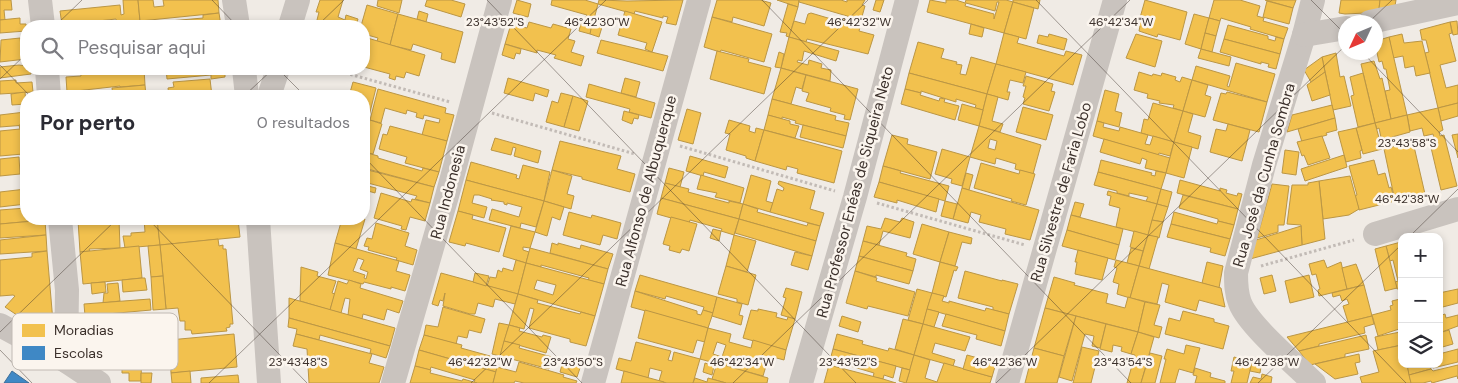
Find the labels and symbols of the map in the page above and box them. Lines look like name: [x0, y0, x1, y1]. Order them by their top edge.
text: 23°43'52"S: [466, 14, 524, 30]
text: 46°42'30"W: [564, 14, 630, 30]
text: 46°42'32"W: [827, 14, 891, 30]
text: 46°42'34"W: [1089, 14, 1154, 30]
north arrow: [1338, 15, 1383, 60]
street label: Rua Professor Enéas de Siqueira Neto: [812, 64, 898, 320]
street label: Rua José da Cunha Sombra: [1228, 81, 1300, 269]
street label: Rua Alfonso de Albuquerque: [611, 93, 681, 289]
street label: Rua Silvestre de Faria Lobo: [1026, 100, 1096, 284]
text: 23°43'58"S: [1377, 135, 1437, 151]
street label: Rua Indonesia: [426, 143, 470, 241]
text: 46°42'38"W: [1375, 191, 1440, 207]
legend: [12, 313, 178, 370]
text: Moradias: [54, 321, 114, 339]
text: Escolas: [54, 344, 103, 362]
text: 23°43'48"S: [269, 354, 327, 370]
text: 46°42'32"W: [448, 354, 512, 370]
text: 23°43'50"S: [543, 354, 603, 370]
text: 46°42'34"W: [710, 354, 775, 370]
text: 23°43'52"S: [819, 354, 877, 370]
text: 46°42'36"W: [973, 354, 1038, 370]
text: 23°43'54"S: [1093, 354, 1153, 370]
text: 46°42'38"W: [1235, 354, 1300, 370]

